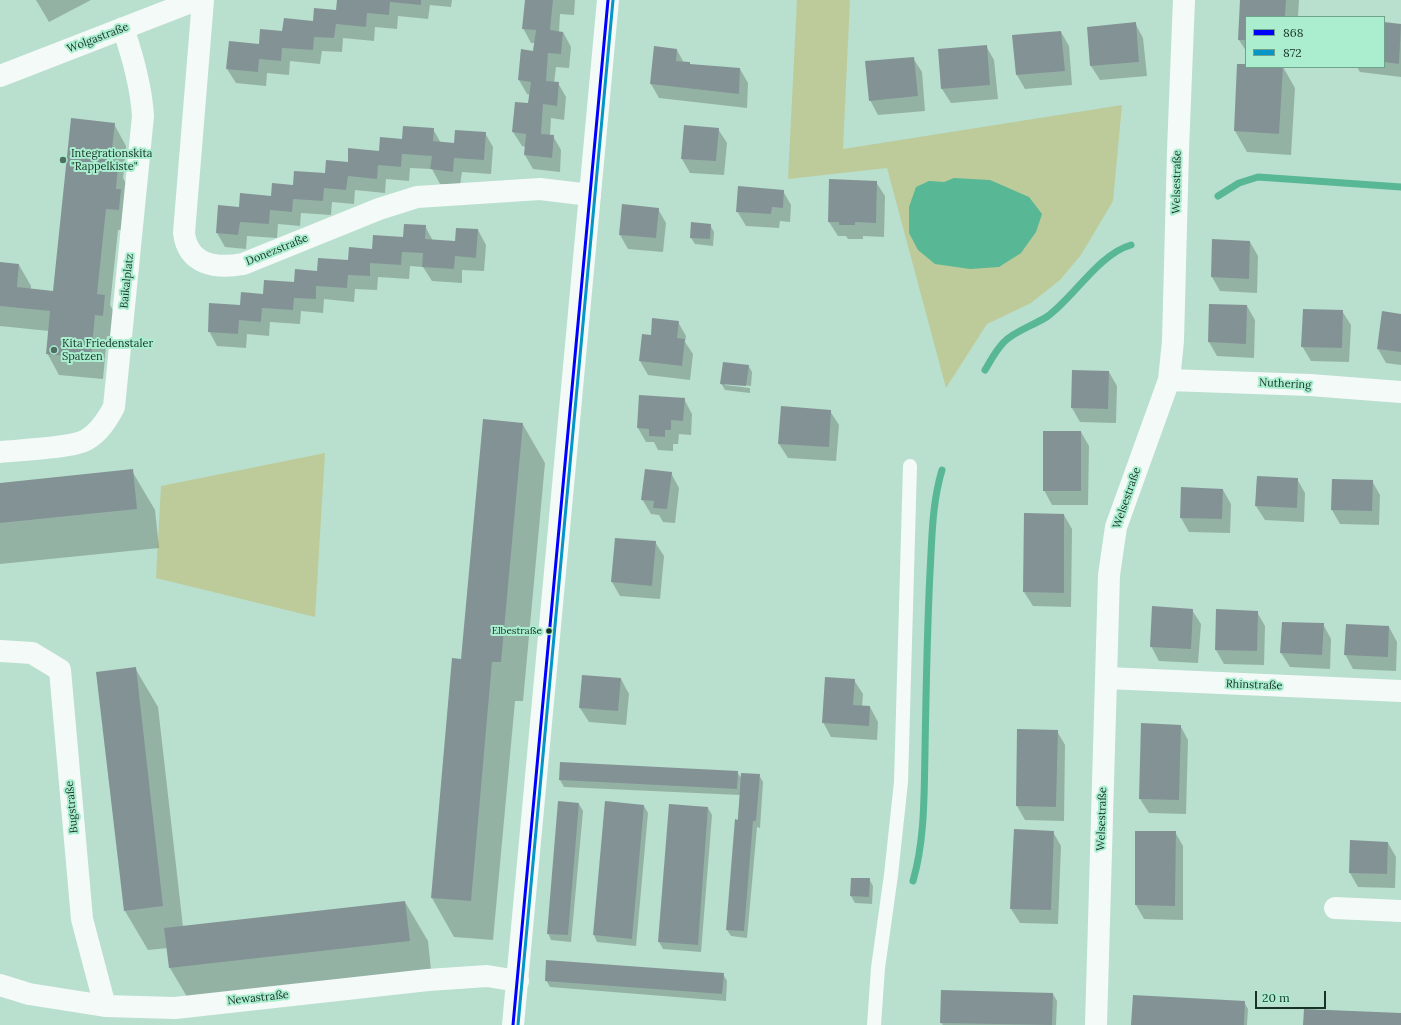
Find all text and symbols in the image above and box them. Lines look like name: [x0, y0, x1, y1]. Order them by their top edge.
legend: [1245, 16, 1385, 68]
street label: Wolgastraße: [65, 20, 131, 56]
text: 868: [1283, 25, 1303, 40]
text: 872: [1283, 45, 1302, 60]
place label: Integrationskita "Rappelkiste": [71, 147, 152, 173]
street label: Welsestraße: [1170, 150, 1184, 214]
marker: Integrationskita "Rappelkiste": [58, 155, 68, 165]
street label: Donezstraße: [244, 232, 310, 268]
street label: Baikalplatz: [118, 253, 136, 309]
place label: Kita Friedenstaler Spatzen: [62, 337, 153, 363]
marker: Kita Friedenstaler Spatzen: [49, 345, 59, 355]
street label: Nuthering: [1259, 376, 1311, 392]
street label: Welsestraße: [1110, 466, 1144, 530]
place label: Elbestraße: [492, 625, 542, 637]
marker: Elbestraße: [544, 626, 554, 636]
street label: Rhinstraße: [1226, 677, 1282, 693]
street label: Bugstraße: [63, 780, 81, 834]
street label: Welsestraße: [1094, 787, 1110, 851]
scale bar: [1257, 983, 1328, 1009]
street label: Newastraße: [227, 988, 289, 1008]
text: 20 m: [1262, 990, 1290, 1005]

